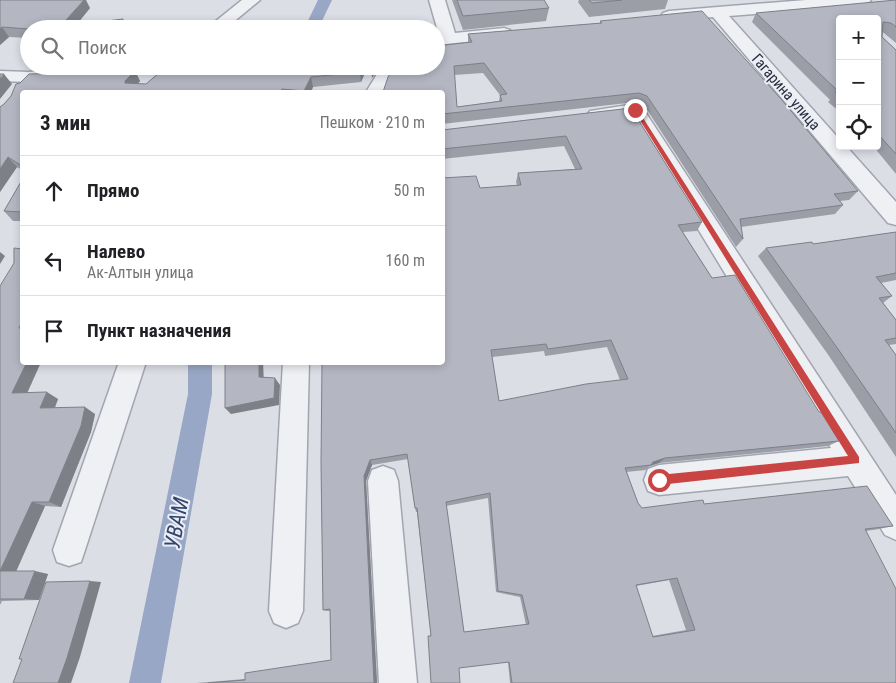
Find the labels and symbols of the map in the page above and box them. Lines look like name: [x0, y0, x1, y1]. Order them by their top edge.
street label: Гагарина улица: [748, 50, 824, 134]
route end: [624, 99, 647, 122]
route start: [648, 469, 671, 492]
water label: УВАМ: [159, 494, 194, 551]

